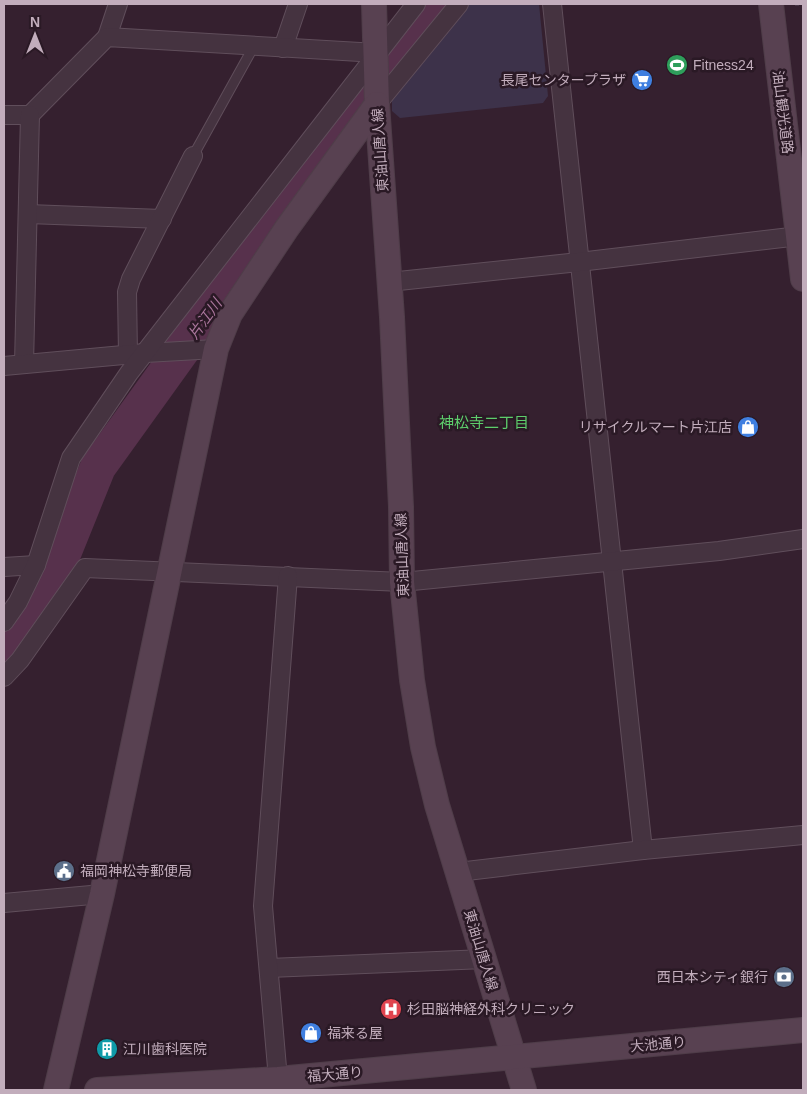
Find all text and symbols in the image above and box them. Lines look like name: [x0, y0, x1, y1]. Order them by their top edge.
north arrow: [10, 10, 60, 60]
text: N: [30, 14, 40, 30]
sports icon: Fitness24: [665, 53, 689, 77]
place label: Fitness24: [693, 57, 754, 73]
supermarket icon: 長尾センタープラザ: [630, 68, 654, 92]
street label: 油山観光道路: [770, 69, 796, 155]
place label: 長尾センタープラザ: [501, 72, 626, 88]
street label: 東油山唐人線: [369, 108, 391, 192]
water label: 片江川: [184, 294, 226, 342]
district label: 神松寺二丁目: [439, 414, 529, 431]
shop icon: リサイクルマート片江店: [736, 415, 760, 439]
place label: リサイクルマート片江店: [579, 419, 732, 435]
street label: 東油山唐人線: [393, 513, 411, 597]
public building icon: 福岡神松寺郵便局: [52, 859, 76, 883]
place label: 福岡神松寺郵便局: [80, 863, 192, 879]
street label: 東油山唐人線: [461, 907, 501, 993]
bank icon: 西日本シティ銀行: [772, 965, 796, 989]
place label: 西日本シティ銀行: [657, 969, 768, 985]
hospital icon: 杉田脳神経外科クリニック: [379, 997, 403, 1021]
place label: 杉田脳神経外科クリニック: [407, 1001, 575, 1017]
shop icon: 福来る屋: [299, 1021, 323, 1045]
place label: 福来る屋: [327, 1025, 383, 1041]
street label: 大池通り: [629, 1034, 687, 1054]
building icon: 江川歯科医院: [95, 1037, 119, 1061]
place label: 江川歯科医院: [123, 1041, 207, 1057]
street label: 福大通り: [306, 1064, 364, 1084]

